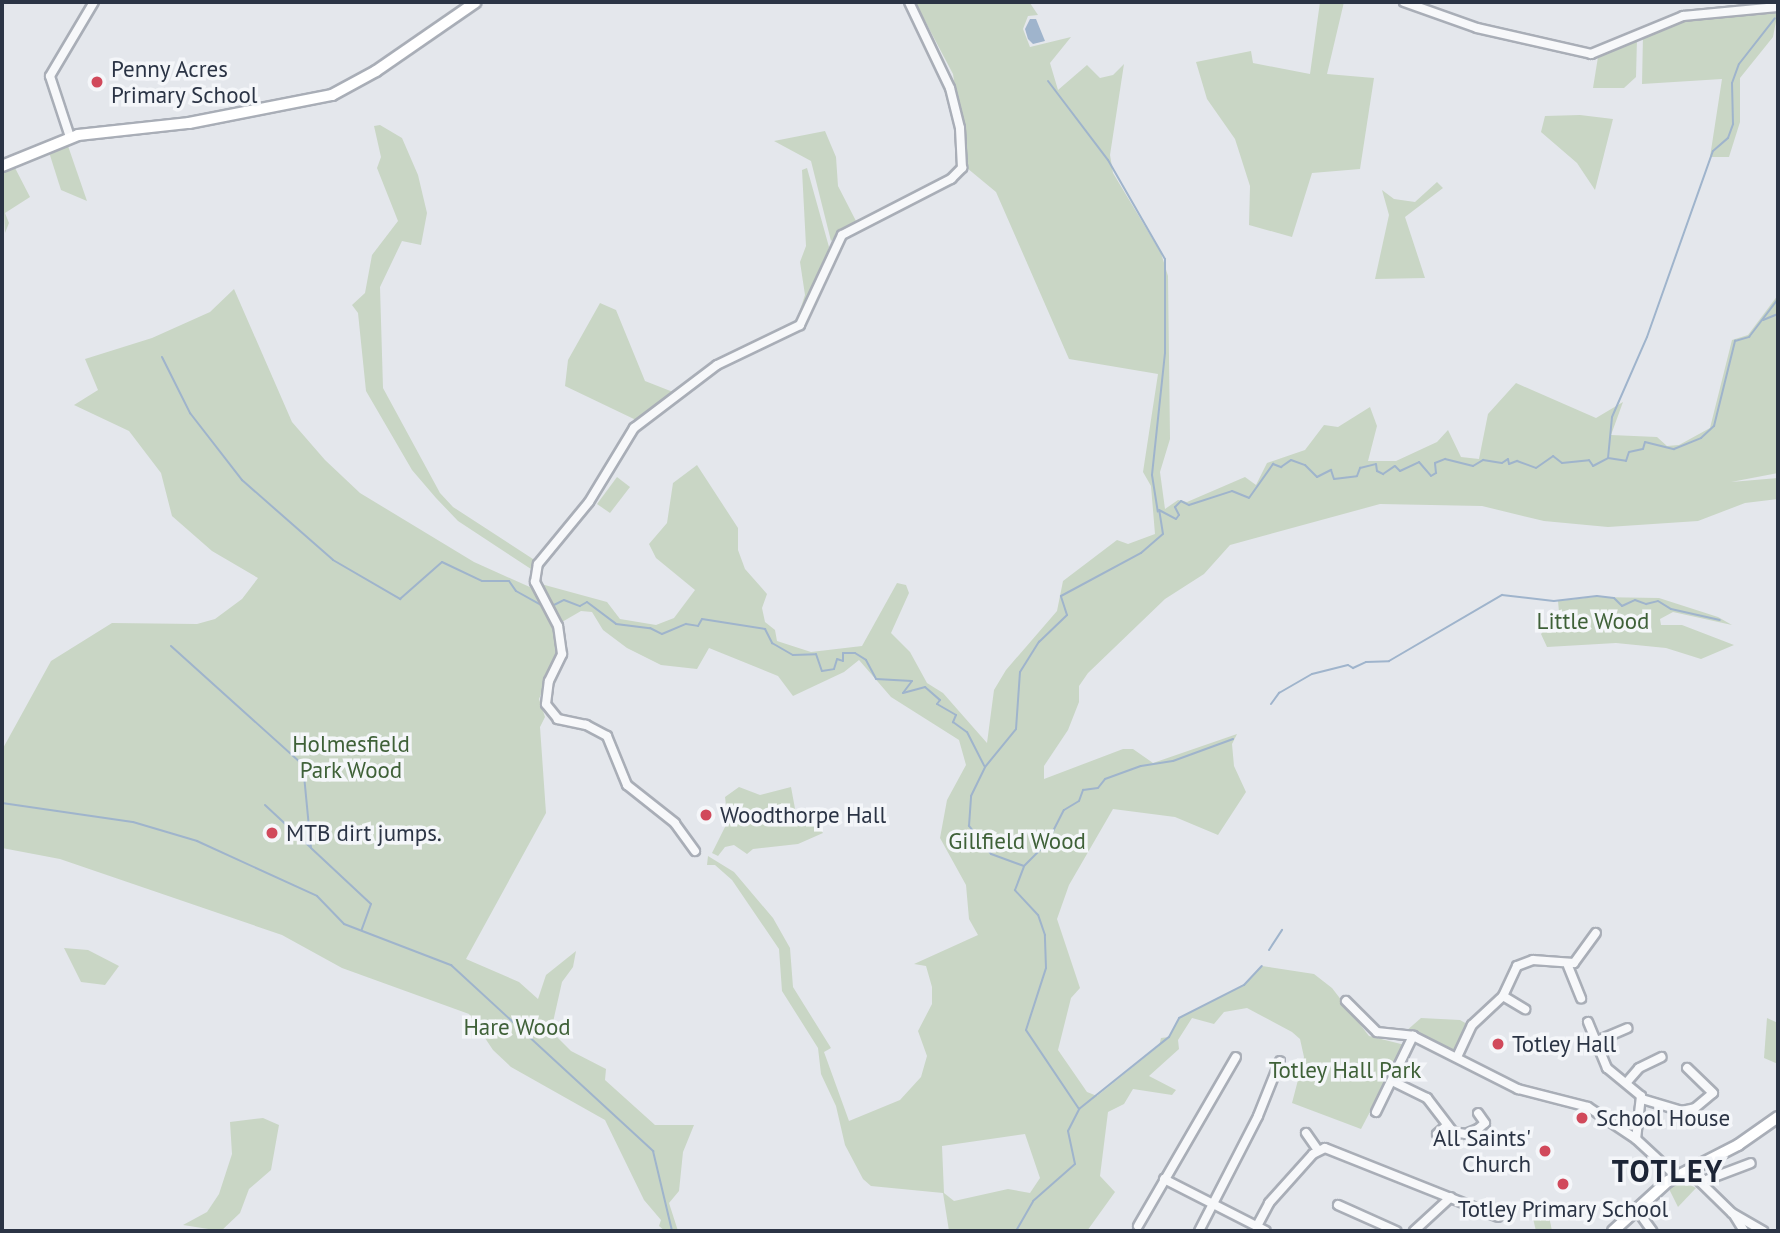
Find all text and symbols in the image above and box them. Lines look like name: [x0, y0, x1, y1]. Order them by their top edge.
place label: Penny Acres Primary School: [111, 55, 258, 109]
marker: Penny Acres Primary School: [89, 74, 105, 90]
park label: Little Wood: [1536, 607, 1650, 635]
park label: Holmesfield Park Wood: [292, 730, 410, 784]
place label: Woodthorpe Hall: [720, 801, 886, 829]
marker: Woodthorpe Hall: [698, 807, 714, 823]
place label: MTB dirt jumps.: [286, 819, 442, 847]
marker: MTB dirt jumps.: [264, 825, 280, 841]
park label: Gillfield Wood: [948, 827, 1086, 855]
park label: Hare Wood: [463, 1013, 571, 1041]
place label: Totley Hall: [1512, 1030, 1617, 1058]
marker: Totley Hall: [1490, 1036, 1506, 1052]
park label: Totley Hall Park: [1268, 1056, 1422, 1084]
place label: School House: [1596, 1104, 1730, 1132]
marker: School House: [1574, 1110, 1590, 1126]
place label: All Saints' Church: [1433, 1124, 1531, 1178]
marker: All Saints' Church: [1537, 1143, 1553, 1159]
district label: TOTLEY: [1612, 1153, 1724, 1189]
marker: Totley Primary School: [1555, 1176, 1571, 1192]
place label: Totley Primary School: [1457, 1195, 1669, 1223]

